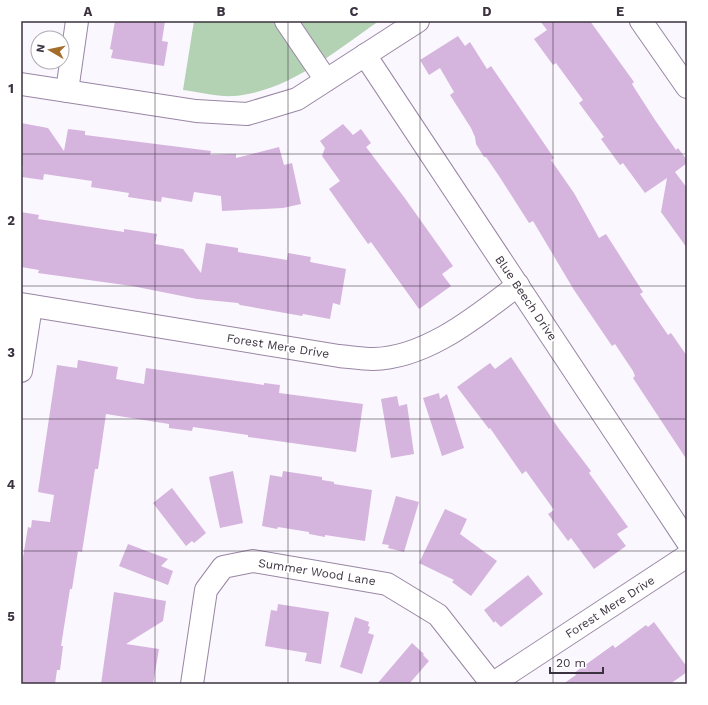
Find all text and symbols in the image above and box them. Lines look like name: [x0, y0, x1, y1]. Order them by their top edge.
text: A: [84, 4, 93, 19]
text: B: [217, 4, 226, 19]
text: C: [350, 4, 359, 19]
text: D: [482, 4, 492, 19]
text: E: [616, 4, 624, 19]
north arrow: [30, 30, 70, 70]
text: N: [34, 43, 48, 54]
text: 1: [8, 81, 14, 96]
text: 2: [7, 213, 15, 228]
street label: Blue Beech Drive: [492, 253, 560, 343]
street label: Forest Mere Drive: [226, 331, 330, 361]
text: 3: [7, 345, 15, 360]
text: 4: [7, 477, 16, 492]
street label: Summer Wood Lane: [257, 556, 377, 588]
street label: Forest Mere Drive: [563, 573, 657, 641]
text: 5: [7, 609, 15, 624]
scale bar: [550, 649, 603, 675]
text: 20 m: [556, 656, 586, 670]

